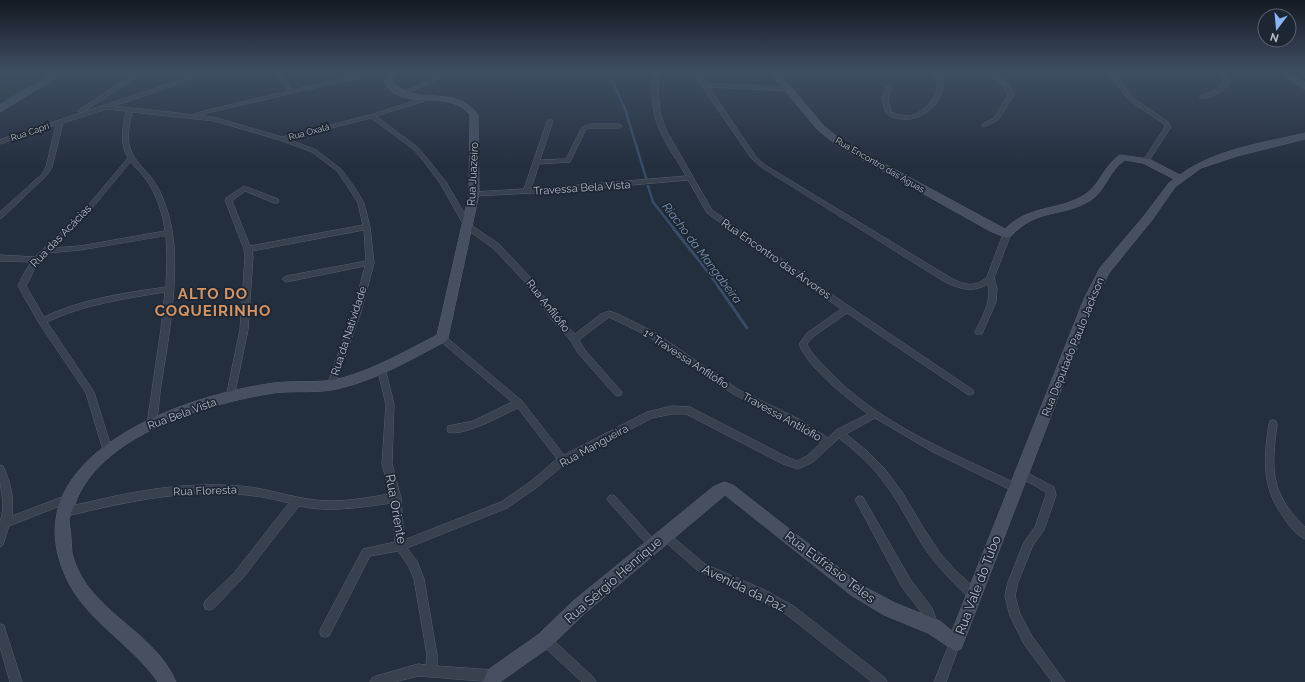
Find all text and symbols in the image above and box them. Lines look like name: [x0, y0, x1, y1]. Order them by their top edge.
north arrow: [1257, 8, 1297, 48]
text: N: [1269, 30, 1280, 45]
street label: Rua Capri: [9, 121, 51, 143]
street label: Rua Oxalá: [288, 122, 331, 142]
street label: Rua Encontro das Águas: [834, 135, 927, 195]
street label: Rua Juazeiro: [465, 141, 481, 206]
street label: Travessa Bela Vista: [533, 178, 631, 198]
water label: Riacho da Mangabeira: [659, 200, 745, 306]
street label: Rua das Acácias: [28, 202, 94, 270]
street label: Rua Encontro das Árvores: [719, 215, 834, 302]
street label: Rua Deputado Paulo Jackson: [1039, 276, 1107, 418]
street label: Rua Anfilófio: [523, 277, 573, 335]
street label: Rua da Natividade: [328, 284, 370, 377]
district label: ALTO DO COQUEIRINHO: [155, 285, 271, 320]
street label: 1ª Travessa Anfilófio: [641, 326, 732, 392]
street label: Travessa Antilófio: [740, 390, 824, 444]
street label: Rua Bela Vista: [146, 395, 218, 433]
street label: Rua Mangueira: [557, 422, 631, 470]
street label: Rua Oriente: [382, 473, 410, 545]
street label: Rua Floresta: [173, 483, 237, 499]
street label: Rua Eufrãsio Teles: [782, 528, 878, 606]
street label: Rua Sérgio Henrique: [561, 533, 665, 626]
street label: Rua Vale do Tubo: [952, 533, 1004, 637]
street label: Avenida da Paz: [700, 561, 788, 615]

